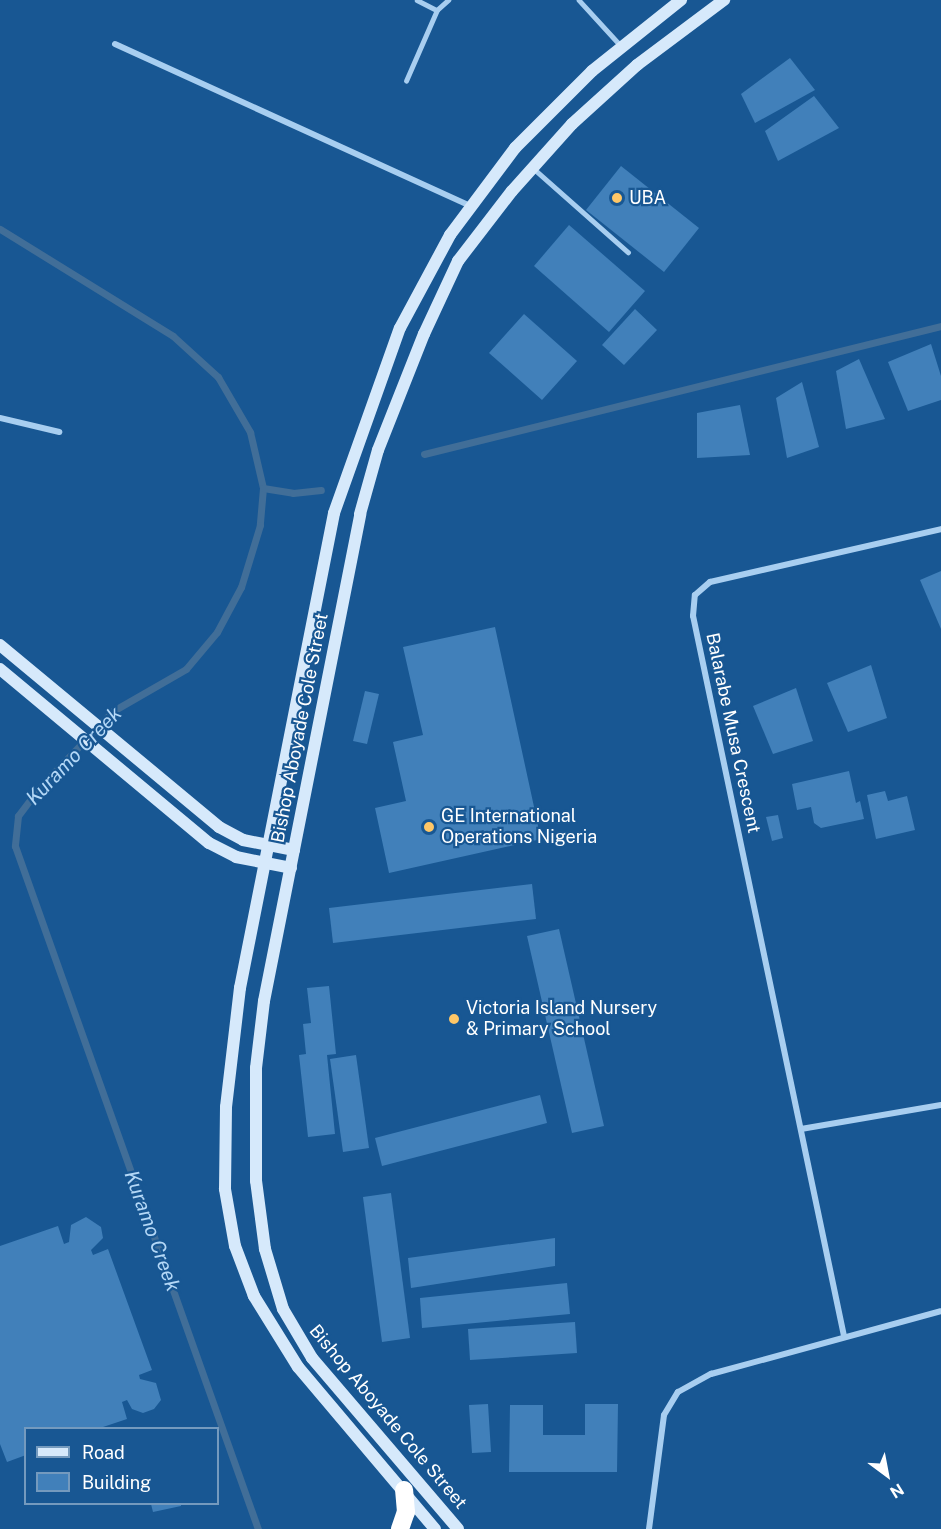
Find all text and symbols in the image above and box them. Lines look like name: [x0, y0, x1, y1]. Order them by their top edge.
place label: UBA: [629, 187, 666, 209]
marker: UBA: [610, 191, 624, 205]
street label: Bishop Aboyade Cole Street: [267, 611, 333, 845]
street label: Balarabe Musa Crescent: [701, 631, 765, 835]
water label: Kuramo Creek: [21, 702, 127, 810]
place label: GE International Operations Nigeria: [441, 806, 597, 848]
marker: GE International Operations Nigeria: [422, 820, 436, 834]
place label: Victoria Island Nursery & Primary School: [466, 998, 657, 1040]
marker: Victoria Island Nursery & Primary School: [447, 1012, 461, 1026]
water label: Kuramo Creek: [119, 1167, 185, 1295]
street label: Bishop Aboyade Cole Street: [304, 1320, 472, 1514]
legend: [24, 1427, 219, 1505]
text: Road: [82, 1442, 125, 1463]
north arrow: [857, 1445, 917, 1505]
text: Building: [82, 1472, 151, 1493]
text: N: [886, 1479, 907, 1502]

